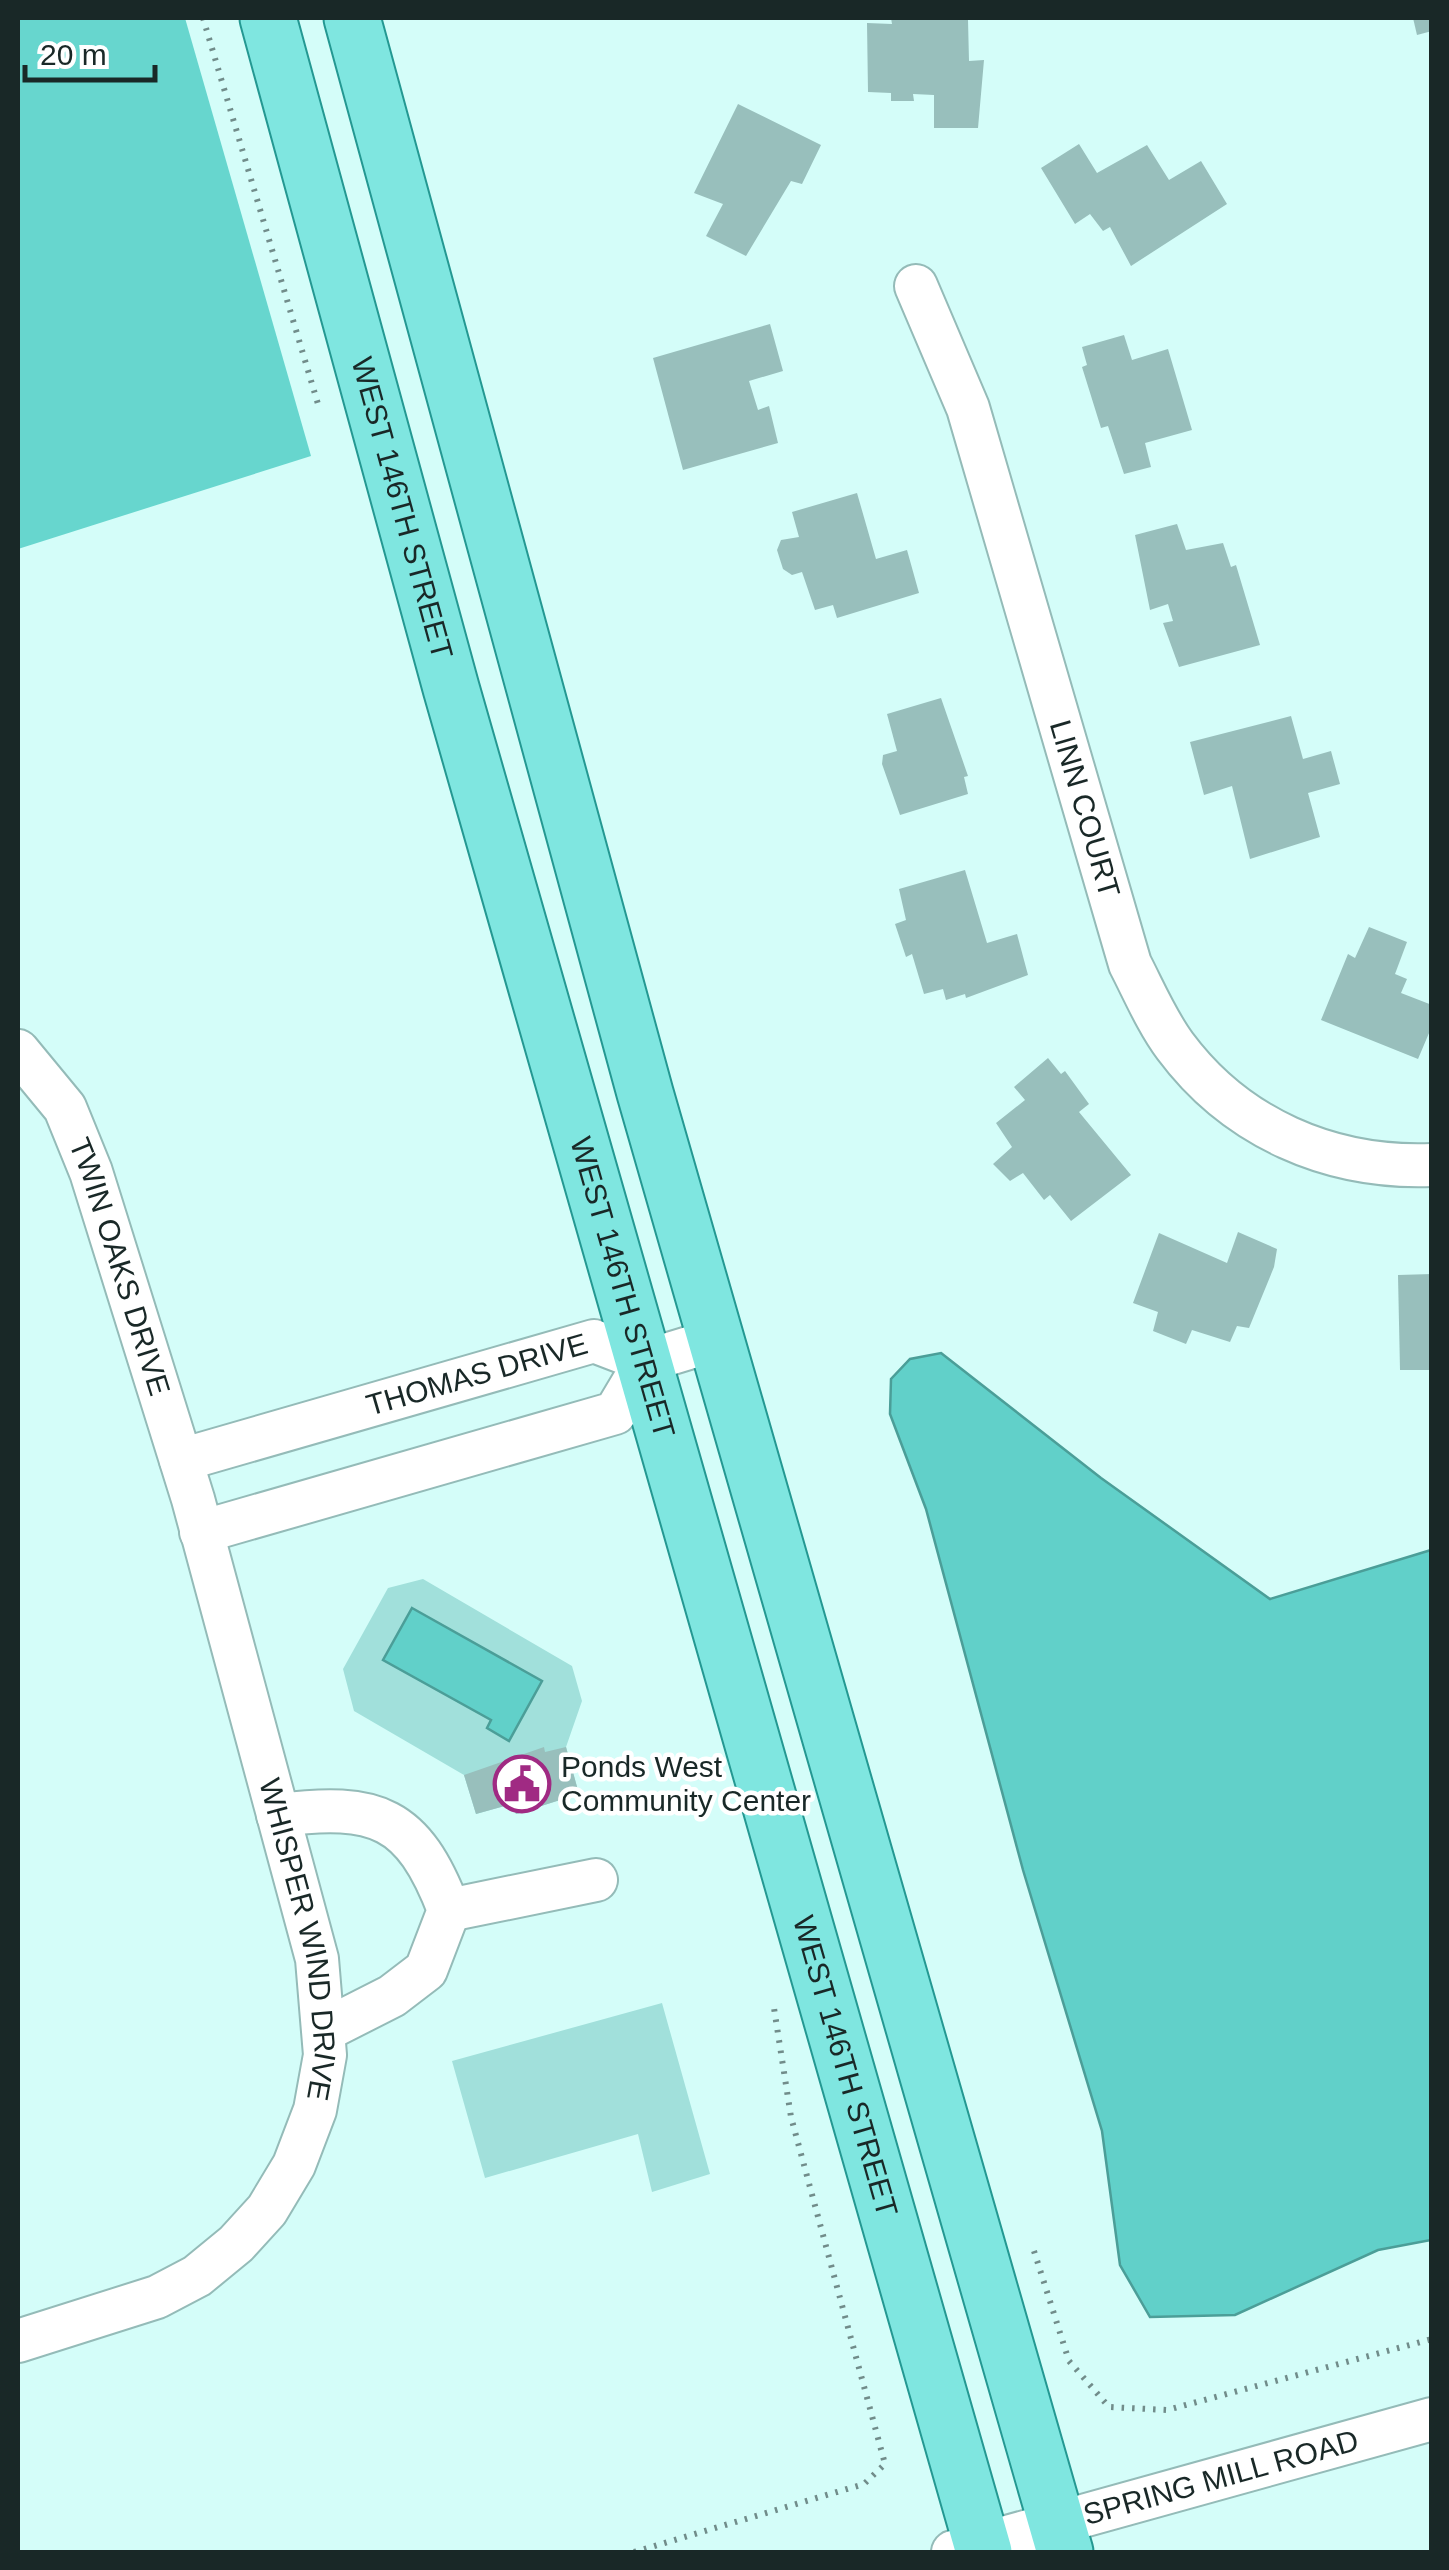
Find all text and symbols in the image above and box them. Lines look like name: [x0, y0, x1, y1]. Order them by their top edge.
scale bar: [25, 20, 155, 82]
text: 20 m: [40, 38, 107, 71]
street label: WEST 146TH STREET: [345, 353, 459, 662]
street label: LINN COURT: [1044, 716, 1127, 901]
street label: TWIN OAKS DRIVE: [63, 1133, 177, 1399]
street label: WEST 146TH STREET: [564, 1133, 682, 1441]
street label: THOMAS DRIVE: [362, 1327, 591, 1422]
place label: Ponds West Community Center: [561, 1750, 811, 1817]
public building icon: Ponds West Community Center: [492, 1754, 552, 1814]
street label: WHISPER WIND DRIVE: [253, 1775, 342, 2103]
street label: WEST 146TH STREET: [787, 1912, 904, 2220]
street label: SPRING MILL ROAD: [1079, 2423, 1362, 2531]

